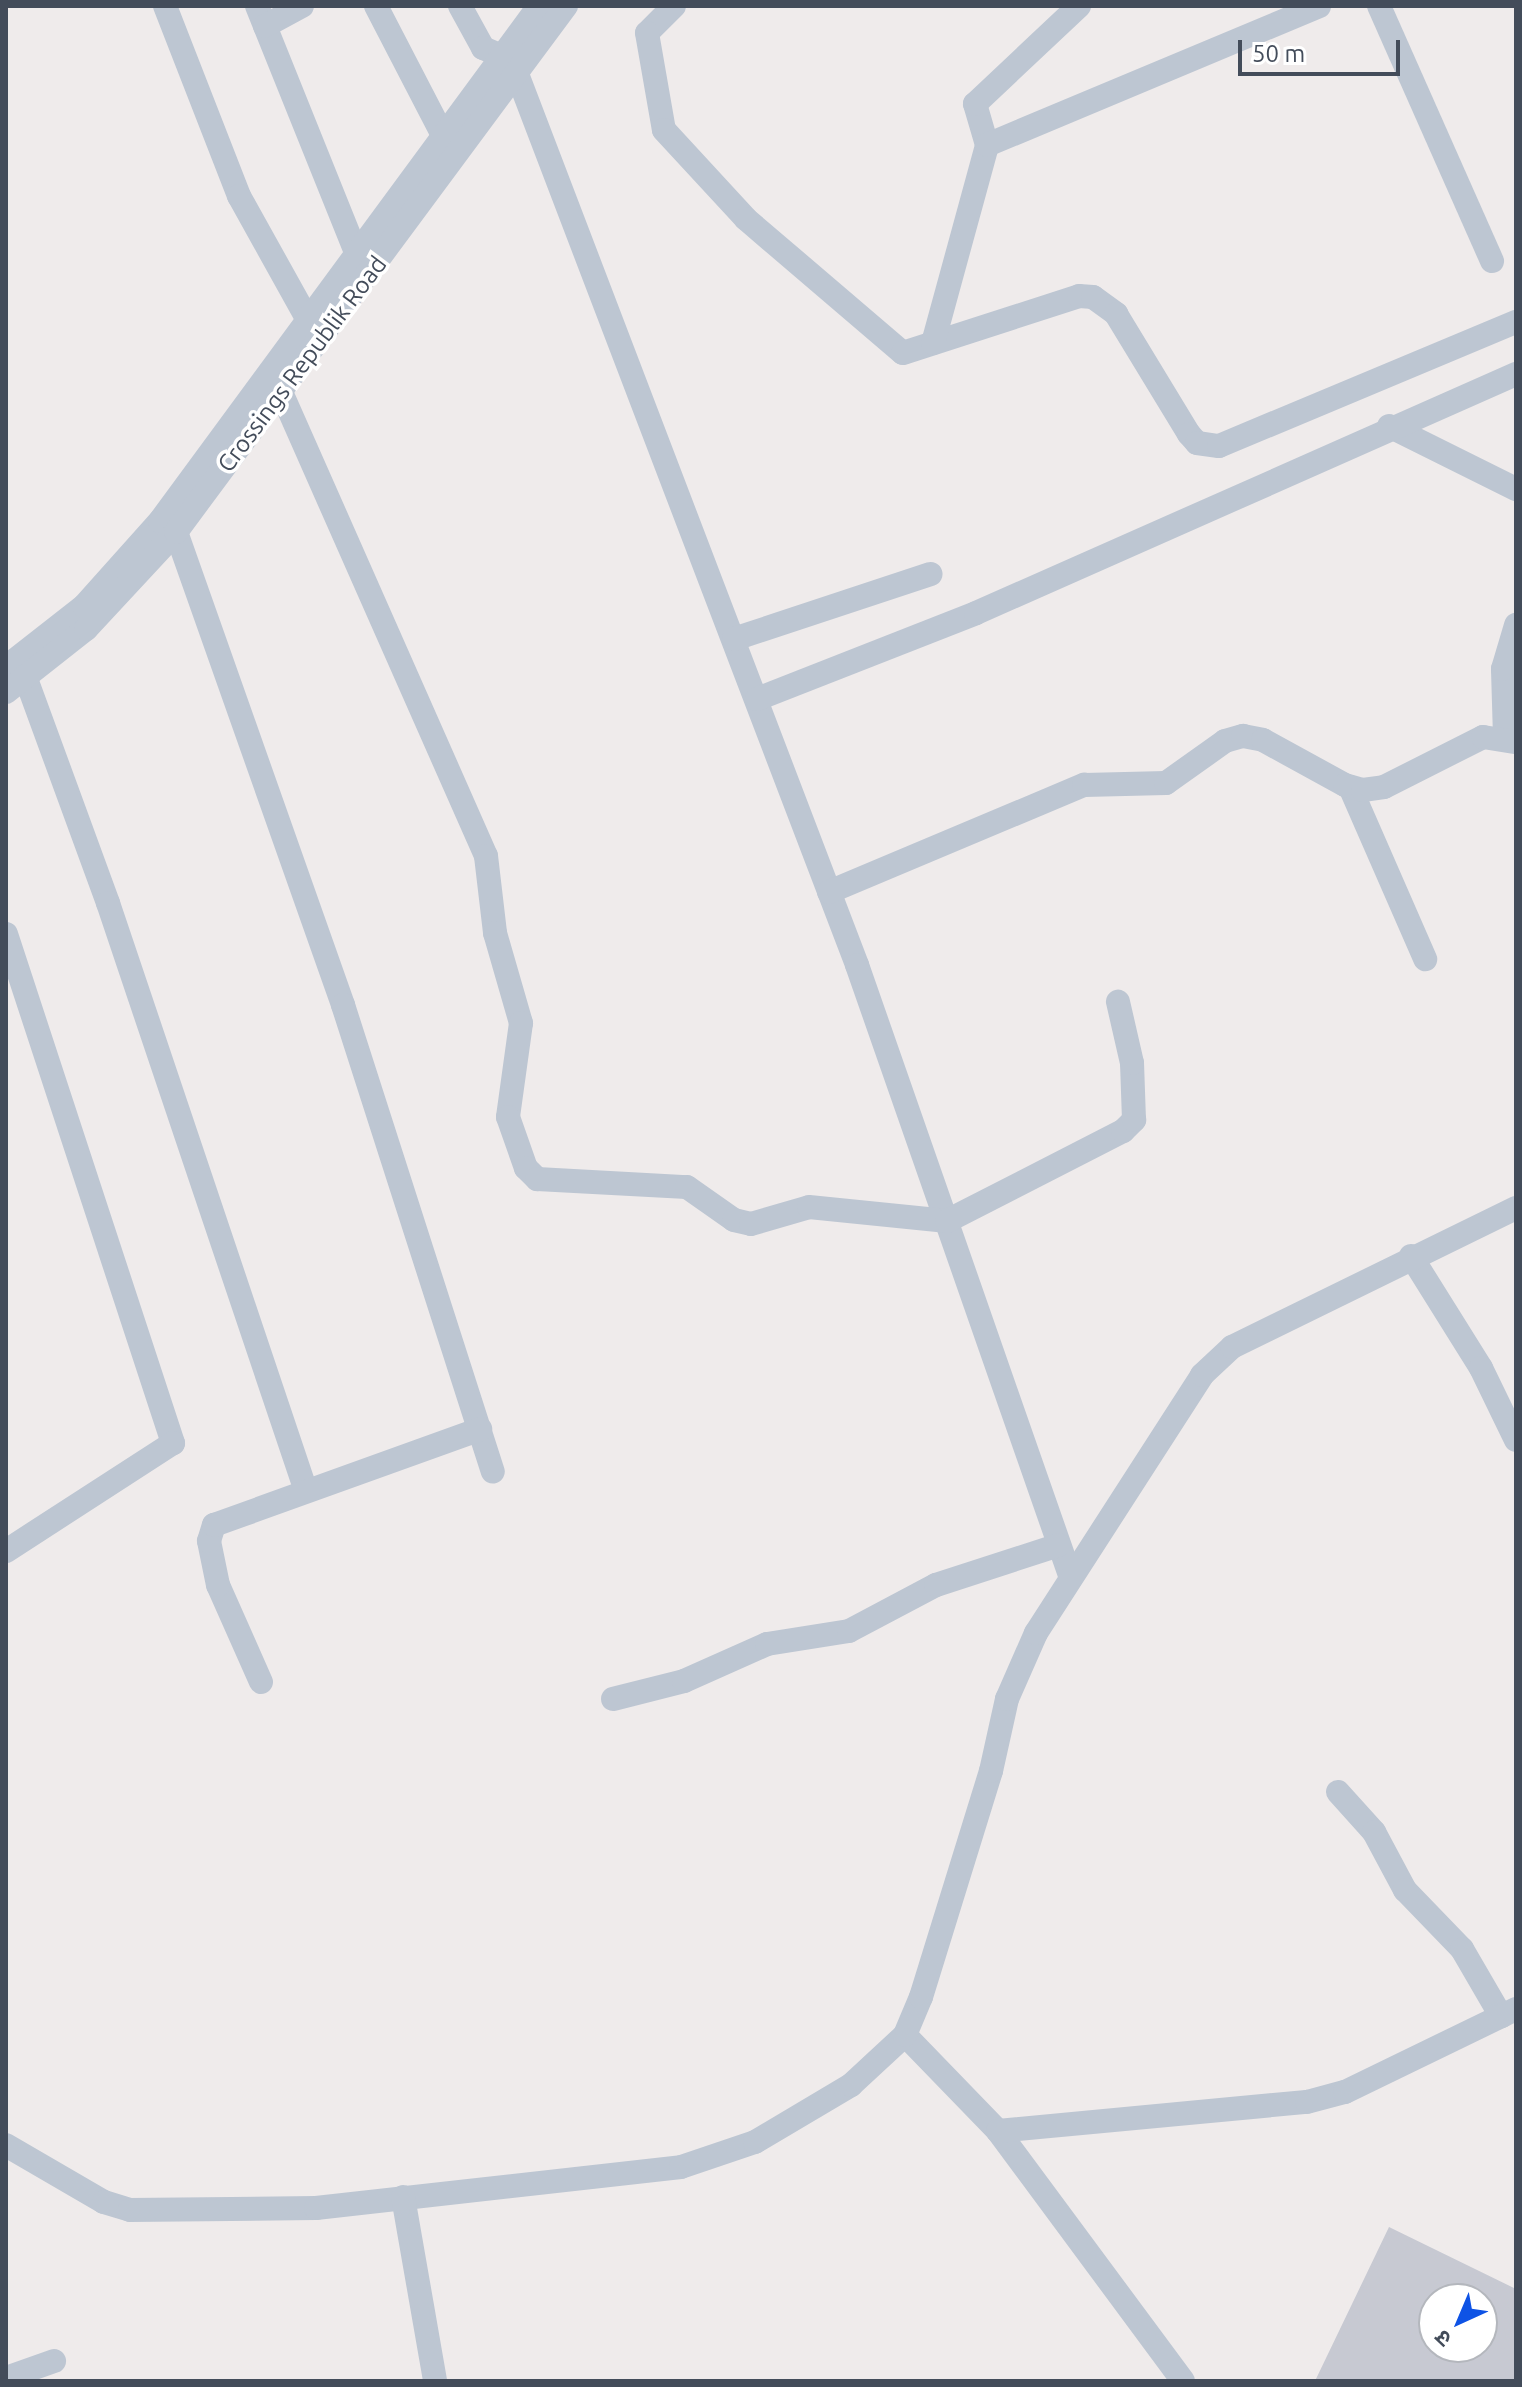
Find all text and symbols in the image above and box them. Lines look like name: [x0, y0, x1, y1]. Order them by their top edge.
scale bar: [1242, 24, 1404, 74]
text: 50 m: [1252, 40, 1305, 67]
street label: Crossings Republik Road: [211, 250, 393, 478]
north arrow: [1418, 2283, 1498, 2363]
text: उ: [1429, 2326, 1456, 2353]

